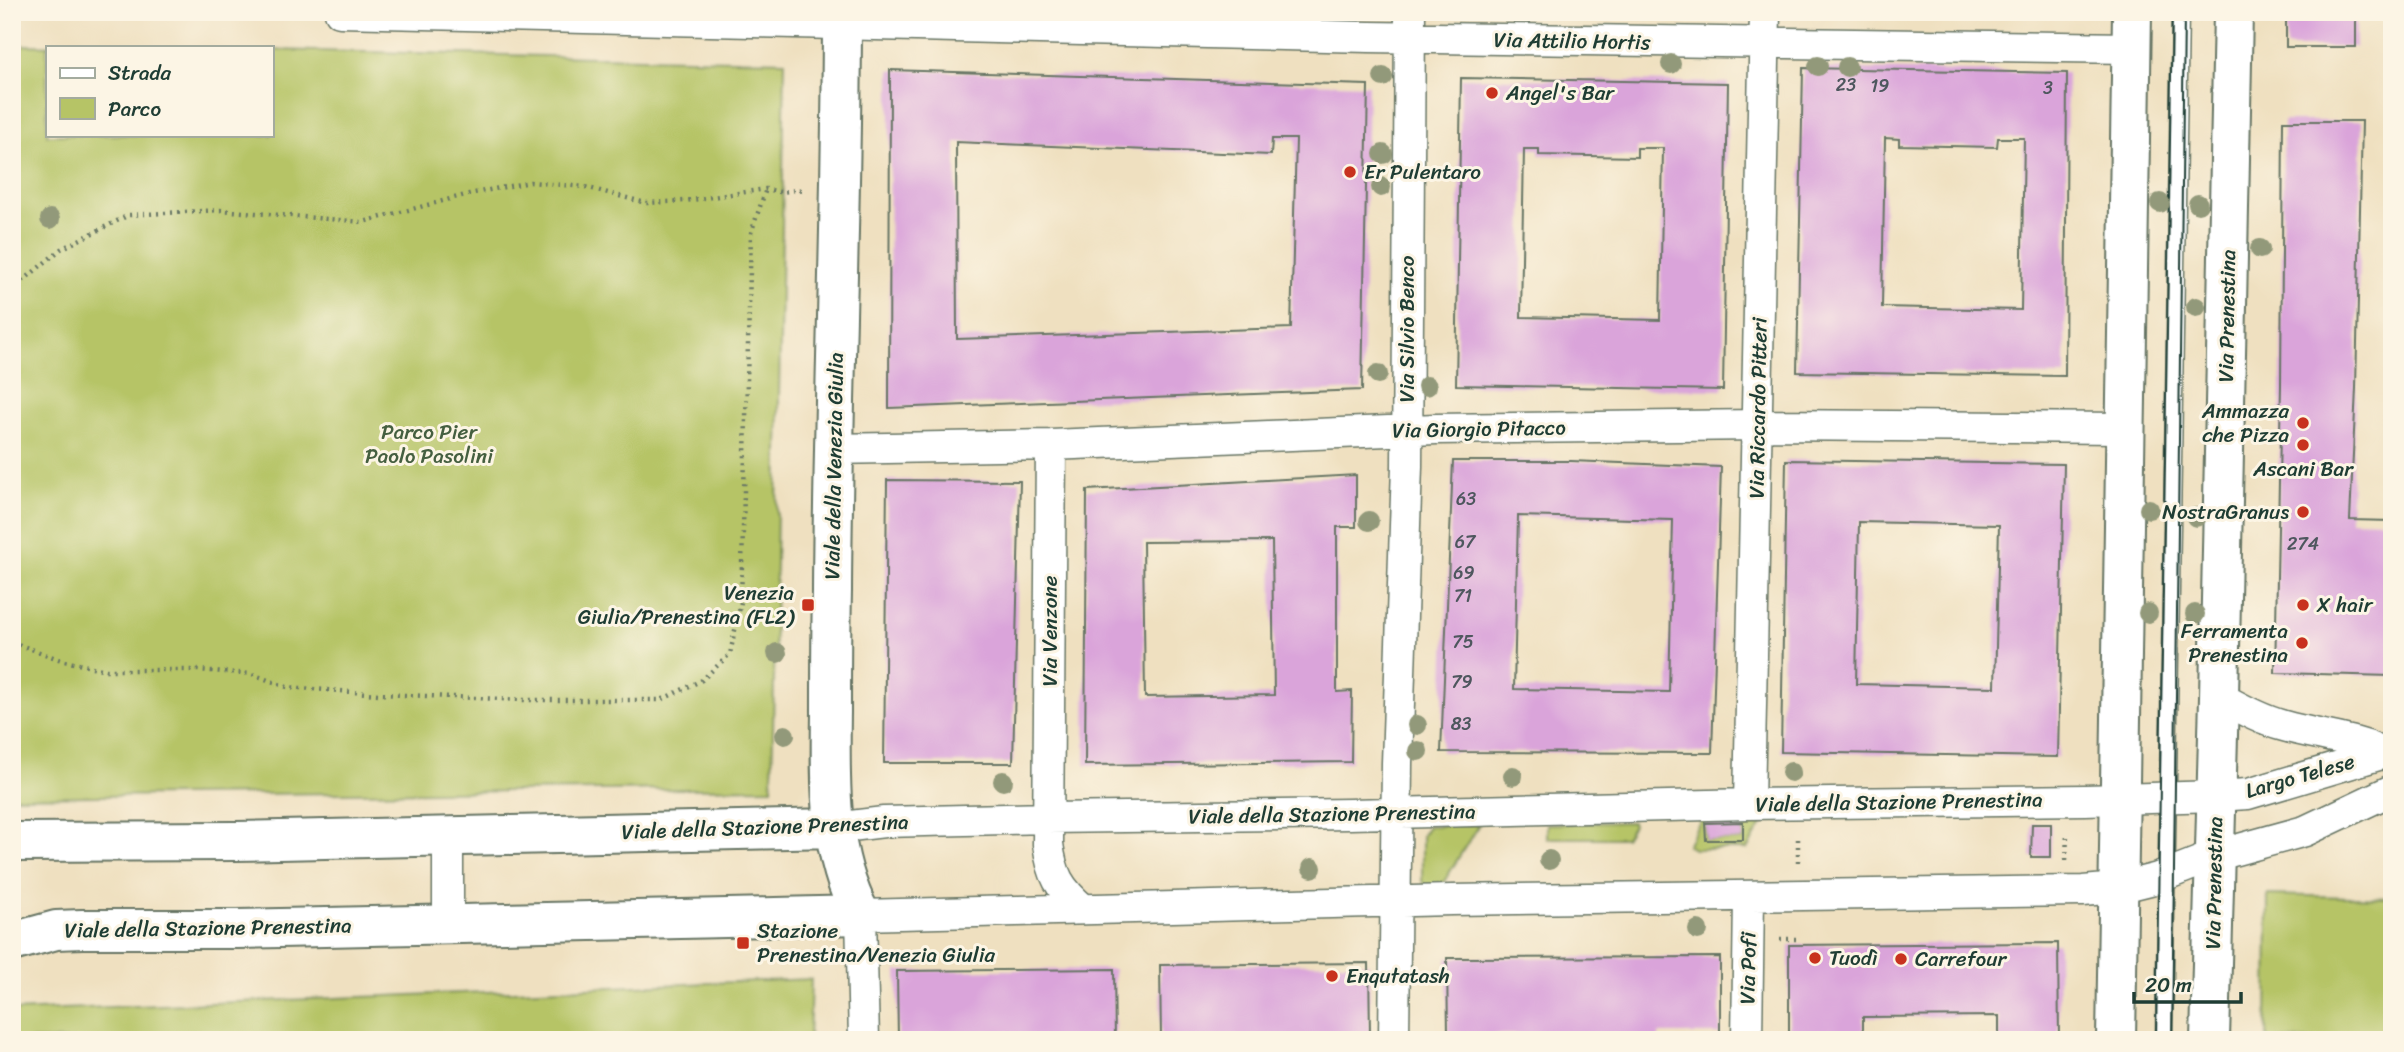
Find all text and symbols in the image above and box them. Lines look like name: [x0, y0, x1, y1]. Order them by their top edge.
street label: Via Attilio Hortis: [1493, 21, 1651, 61]
legend: [46, 46, 273, 136]
text: Strada: [108, 54, 172, 92]
house number: 23: [1836, 69, 1856, 101]
house number: 19: [1871, 70, 1889, 102]
house number: 3: [2043, 72, 2053, 104]
place label: Angel's Bar: [1505, 74, 1615, 112]
marker: Angel's Bar: [1484, 85, 1500, 101]
text: Parco: [108, 90, 161, 128]
place label: Er Pulentaro: [1364, 153, 1481, 191]
marker: Er Pulentaro: [1342, 164, 1358, 180]
street label: Via Prenestina: [2207, 249, 2247, 383]
street label: Via Silvio Benco: [1388, 255, 1426, 402]
street label: Via Riccardo Pitteri: [1737, 316, 1779, 499]
street label: Viale della Venezia Giulia: [813, 351, 855, 580]
place label: Ammazza che Pizza: [2201, 392, 2289, 454]
street label: Via Giorgio Pitacco: [1392, 408, 1566, 450]
park label: Parco Pier Paolo Pasolini: [365, 413, 494, 475]
marker: Ammazza che Pizza: [2295, 415, 2311, 431]
marker: Ascani Bar: [2295, 437, 2311, 453]
place label: Ascani Bar: [2252, 450, 2354, 488]
house number: 63: [1456, 483, 1476, 515]
place label: NostraGranus: [2162, 493, 2289, 531]
marker: NostraGranus: [2295, 504, 2311, 520]
house number: 67: [1455, 526, 1477, 558]
house number: 274: [2287, 528, 2319, 560]
house number: 69: [1453, 557, 1475, 589]
place label: Venezia Giulia/Prenestina (FL2): [578, 574, 796, 636]
street label: Via Venzone: [1031, 575, 1069, 687]
house number: 71: [1454, 580, 1472, 612]
place label: X hair: [2316, 586, 2374, 624]
marker: Venezia Giulia/Prenestina (FL2): [800, 597, 816, 613]
marker: X hair: [2295, 597, 2311, 613]
place label: Ferramenta Prenestina: [2181, 612, 2288, 674]
house number: 75: [1452, 626, 1474, 658]
marker: Ferramenta Prenestina: [2294, 635, 2310, 651]
house number: 79: [1451, 666, 1473, 698]
house number: 83: [1451, 708, 1471, 740]
street label: Largo Telese: [2241, 742, 2359, 810]
street label: Viale della Stazione Prenestina: [1755, 780, 2043, 824]
street label: Viale della Stazione Prenestina: [1188, 792, 1476, 836]
street label: Viale della Stazione Prenestina: [621, 803, 910, 851]
street label: Via Prenestina: [2194, 816, 2234, 950]
street label: Viale della Stazione Prenestina: [64, 906, 352, 950]
place label: Stazione Prenestina/Venezia Giulia: [757, 912, 996, 974]
street label: Via Pofi: [1728, 930, 1768, 1005]
marker: Stazione Prenestina/Venezia Giulia: [735, 935, 751, 951]
place label: Tuodì: [1829, 939, 1878, 977]
place label: Carrefour: [1915, 940, 2007, 978]
marker: Tuodì: [1807, 950, 1823, 966]
marker: Carrefour: [1893, 951, 1909, 967]
place label: Enqutatash: [1346, 957, 1450, 995]
scale bar: [2134, 961, 2241, 1005]
text: 20 m: [2145, 966, 2192, 1004]
marker: Enqutatash: [1324, 968, 1340, 984]

